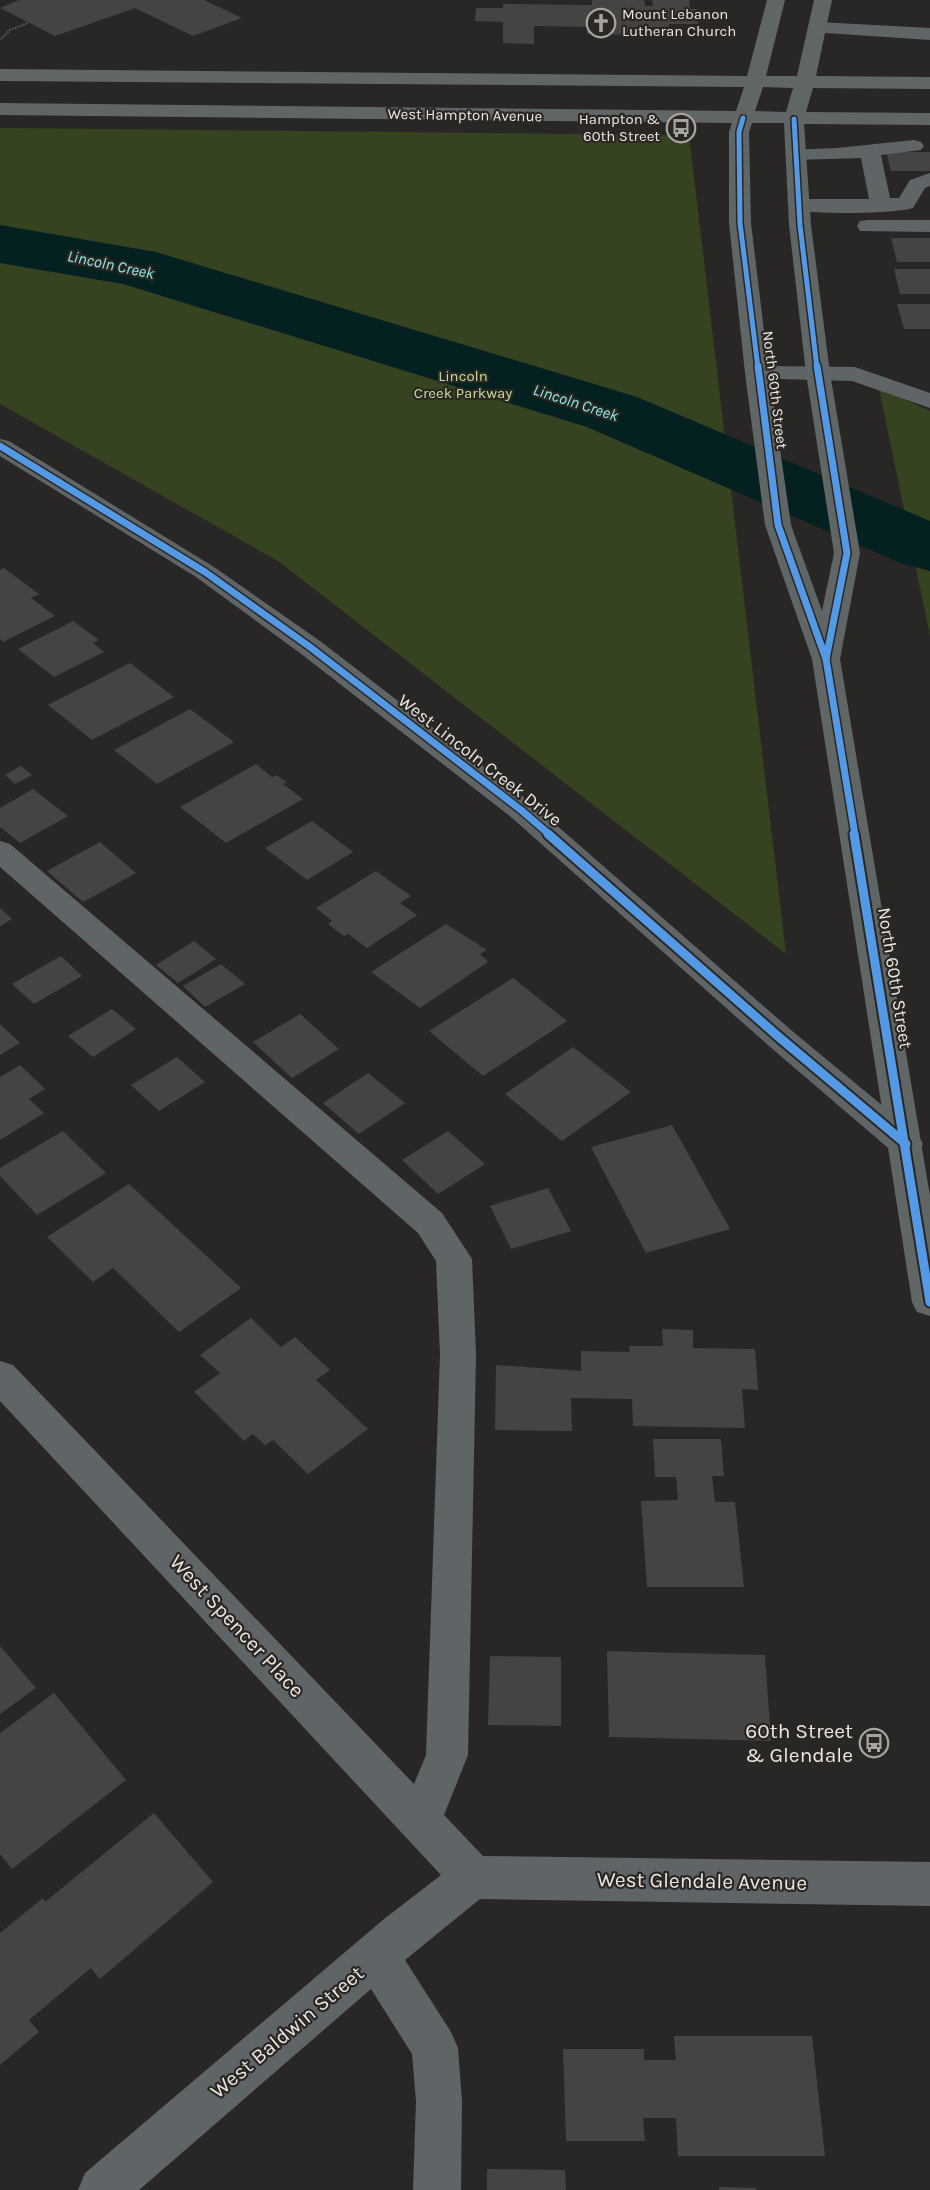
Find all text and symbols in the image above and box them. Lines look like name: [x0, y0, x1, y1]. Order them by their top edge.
place label: Mount Lebanon Lutheran Church: [622, 5, 736, 40]
church icon: Mount Lebanon Lutheran Church: [585, 7, 617, 39]
street label: West Hampton Avenue: [388, 105, 542, 125]
place label: Hampton & 60th Street: [579, 110, 660, 145]
bus stop icon: Hampton & 60th Street: [665, 112, 697, 144]
water label: Lincoln Creek: [66, 246, 157, 283]
street label: North 60th Street: [759, 330, 791, 451]
park label: Lincoln Creek Parkway: [414, 367, 512, 402]
water label: Lincoln Creek: [531, 380, 622, 425]
street label: West Lincoln Creek Drive: [394, 689, 566, 831]
street label: North 60th Street: [873, 906, 917, 1050]
street label: West Spencer Place: [165, 1550, 309, 1702]
place label: 60th Street & Glendale: [745, 1719, 853, 1767]
bus stop icon: 60th Street & Glendale: [858, 1727, 890, 1759]
street label: West Glendale Avenue: [597, 1867, 807, 1895]
street label: West Baldwin Street: [206, 1961, 369, 2103]

